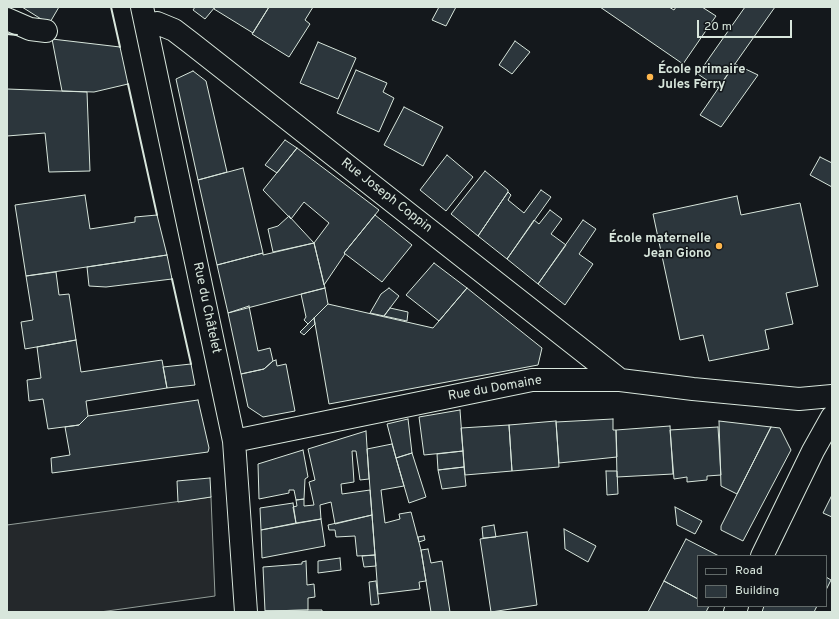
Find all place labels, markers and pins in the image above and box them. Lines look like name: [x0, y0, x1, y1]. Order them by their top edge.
place label: École primaire Jules Ferry: [658, 62, 745, 93]
marker: École primaire Jules Ferry: [645, 72, 655, 82]
place label: École maternelle Jean Giono: [609, 231, 711, 262]
marker: École maternelle Jean Giono: [714, 241, 724, 251]

